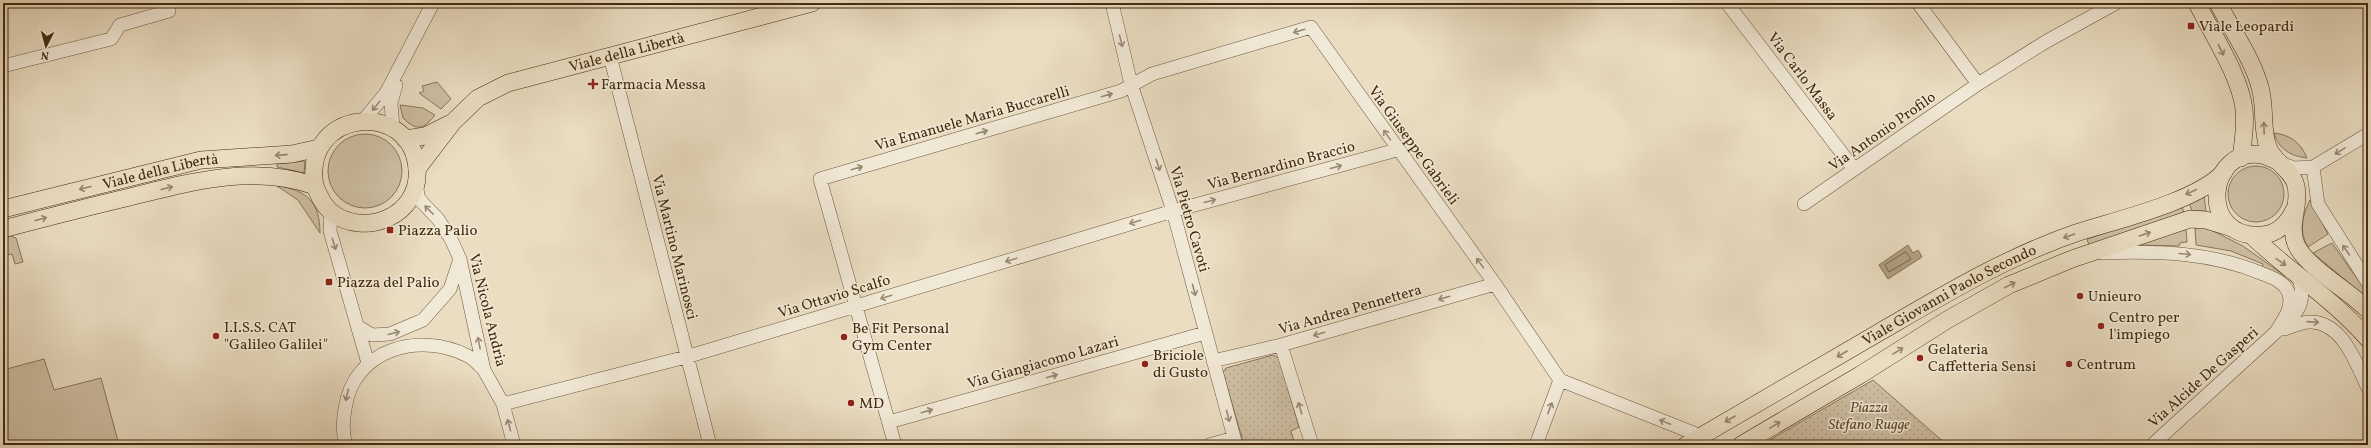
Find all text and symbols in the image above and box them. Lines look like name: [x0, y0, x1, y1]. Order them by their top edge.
place label: Viale Leopardi: [2199, 17, 2294, 38]
marker: Viale Leopardi: [2186, 21, 2196, 31]
north arrow: [26, 26, 66, 66]
street label: Viale della Libertà: [567, 28, 687, 78]
one-way arrow: [1293, 28, 1306, 35]
street label: Via Carlo Massa: [1762, 29, 1842, 125]
one-way arrow: [1117, 34, 1125, 47]
one-way arrow: [2218, 44, 2225, 56]
text: N: [40, 47, 50, 62]
place label: Farmacia Messa: [601, 75, 706, 96]
marker: Farmacia Messa: [588, 79, 598, 89]
street label: Via Emanuele Maria Buccarelli: [873, 82, 1072, 157]
street label: Via Giuseppe Gabrieli: [1362, 82, 1463, 210]
street label: Via Antonio Profilo: [1825, 87, 1941, 177]
one-way arrow: [1100, 91, 1113, 98]
one-way arrow: [372, 101, 381, 112]
one-way arrow: [2260, 122, 2268, 135]
one-way arrow: [975, 128, 988, 135]
one-way arrow: [1383, 130, 1391, 141]
street label: Via Bernardino Braccio: [1205, 137, 1357, 196]
one-way arrow: [2334, 147, 2346, 155]
street label: Viale della Libertà: [101, 150, 219, 196]
one-way arrow: [275, 152, 288, 159]
one-way arrow: [1155, 159, 1162, 172]
one-way arrow: [1329, 163, 1342, 170]
one-way arrow: [851, 164, 864, 171]
street label: Via Pietro Cavoti: [1163, 164, 1214, 275]
street label: Via Martino Marinosci: [645, 173, 702, 322]
one-way arrow: [160, 183, 173, 191]
one-way arrow: [78, 185, 91, 193]
one-way arrow: [2186, 189, 2198, 196]
one-way arrow: [1204, 197, 1217, 204]
one-way arrow: [424, 205, 434, 215]
one-way arrow: [34, 215, 47, 223]
one-way arrow: [1129, 219, 1142, 226]
place label: Piazza Palio: [398, 221, 477, 242]
marker: Piazza Palio: [385, 225, 395, 235]
one-way arrow: [2138, 230, 2150, 238]
one-way arrow: [2062, 233, 2075, 240]
one-way arrow: [331, 237, 338, 250]
street label: Viale Giovanni Paolo Secondo: [1859, 241, 2040, 352]
one-way arrow: [2342, 245, 2350, 256]
one-way arrow: [2179, 250, 2192, 258]
street label: Via Nicola Andria: [462, 252, 511, 369]
one-way arrow: [1004, 257, 1017, 264]
one-way arrow: [1476, 257, 1484, 268]
one-way arrow: [2275, 258, 2286, 266]
street label: Via Ottavio Scalfo: [776, 270, 893, 324]
place label: Piazza del Palio: [337, 273, 439, 294]
marker: Piazza del Palio: [324, 277, 334, 287]
street label: Via Andrea Pennettera: [1276, 280, 1424, 341]
one-way arrow: [2004, 280, 2016, 288]
one-way arrow: [1191, 284, 1198, 297]
place label: Unieuro: [2088, 287, 2141, 308]
marker: Unieuro: [2075, 291, 2085, 301]
one-way arrow: [880, 294, 893, 301]
one-way arrow: [1438, 295, 1451, 302]
place label: Centro per l'impiego: [2109, 308, 2179, 346]
place label: I.I.S.S. CAT "Galileo Galilei": [224, 318, 328, 356]
place label: Be Fit Personal Gym Center: [852, 319, 949, 357]
one-way arrow: [2306, 319, 2319, 326]
marker: Centro per l'impiego: [2096, 321, 2106, 331]
street label: Via Alcide De Gasperi: [2144, 323, 2264, 433]
one-way arrow: [387, 328, 400, 336]
marker: I.I.S.S. CAT "Galileo Galilei": [211, 331, 221, 341]
one-way arrow: [1313, 331, 1326, 338]
marker: Be Fit Personal Gym Center: [839, 332, 849, 342]
street label: Via Giangiacomo Lazari: [965, 332, 1122, 395]
one-way arrow: [475, 336, 483, 349]
place label: Gelateria Caffetteria Sensi: [1928, 340, 2036, 378]
place label: Briciole di Gusto: [1153, 346, 1208, 384]
one-way arrow: [1892, 346, 1904, 354]
one-way arrow: [1836, 350, 1848, 358]
marker: Gelateria Caffetteria Sensi: [1915, 353, 1925, 363]
place label: Centrum: [2077, 355, 2136, 376]
marker: Briciole di Gusto: [1140, 359, 1150, 369]
marker: Centrum: [2064, 359, 2074, 369]
one-way arrow: [1045, 372, 1058, 379]
one-way arrow: [343, 388, 351, 401]
place label: MD: [859, 394, 884, 415]
marker: MD: [846, 398, 856, 408]
park label: Piazza Stefano Rugge: [1828, 398, 1910, 436]
one-way arrow: [1296, 401, 1303, 414]
one-way arrow: [1546, 403, 1554, 415]
one-way arrow: [920, 407, 933, 414]
one-way arrow: [1225, 409, 1232, 422]
one-way arrow: [1724, 416, 1736, 424]
one-way arrow: [1659, 417, 1671, 425]
one-way arrow: [505, 418, 512, 431]
one-way arrow: [1769, 421, 1780, 429]

